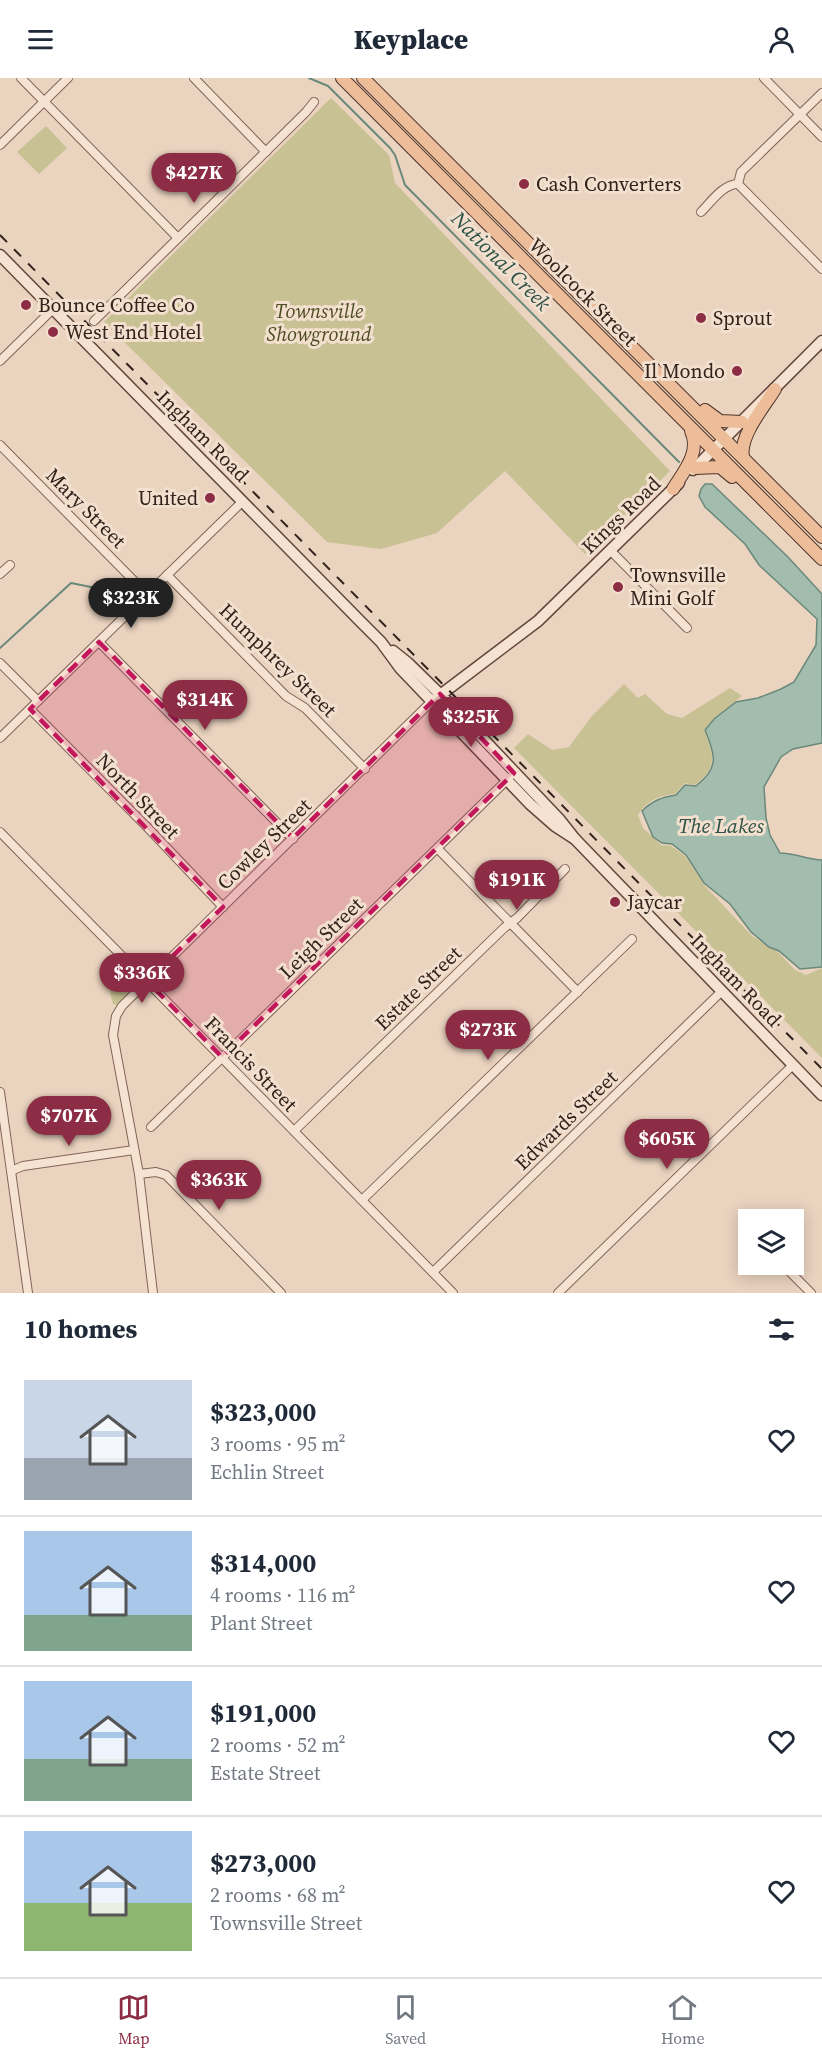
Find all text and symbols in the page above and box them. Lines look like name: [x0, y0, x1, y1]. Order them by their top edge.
text: Keyplace: [354, 21, 468, 58]
icon: menu: [24, 23, 57, 56]
icon: person: [765, 23, 798, 56]
pin: $427K: [152, 153, 236, 204]
text: $427K: [165, 158, 223, 186]
place label: Cash Converters: [536, 170, 681, 198]
marker: Cash Converters: [517, 177, 531, 191]
water label: National Creek: [444, 204, 558, 317]
street label: Woolcock Street: [522, 231, 644, 353]
place label: Bounce Coffee Co: [38, 291, 195, 319]
park label: Townsville Showground: [266, 297, 372, 348]
marker: Bounce Coffee Co: [19, 298, 33, 312]
place label: Sprout: [713, 304, 772, 332]
marker: Sprout: [694, 311, 708, 325]
place label: West End Hotel: [65, 318, 202, 346]
marker: West End Hotel: [46, 325, 60, 339]
place label: Il Mondo: [644, 357, 725, 385]
marker: Il Mondo: [730, 364, 744, 378]
street label: Ingham Road: [151, 384, 256, 489]
street label: Mary Street: [40, 462, 133, 555]
street label: Kings Road: [575, 470, 667, 560]
place label: United: [138, 484, 199, 512]
marker: United: [203, 491, 217, 505]
place label: Townsville Mini Golf: [630, 561, 726, 612]
pin: $323K: [89, 578, 173, 629]
marker: Townsville Mini Golf: [611, 580, 625, 594]
text: $323K: [102, 583, 160, 611]
street label: Humphrey Street: [213, 597, 343, 724]
pin: $314K: [163, 680, 247, 731]
text: $314K: [176, 685, 234, 713]
pin: $325K: [429, 697, 513, 748]
text: $325K: [442, 702, 500, 730]
street label: North Street: [90, 747, 186, 845]
street label: Cowley Street: [211, 792, 318, 896]
water label: The Lakes: [678, 811, 764, 840]
pin: $191K: [475, 860, 559, 911]
text: $191K: [488, 865, 546, 893]
place label: Jaycar: [626, 888, 683, 916]
street label: Leigh Street: [273, 891, 369, 985]
marker: Jaycar: [608, 895, 622, 909]
street label: Ingham Road: [684, 927, 788, 1033]
street label: Estate Street: [369, 939, 468, 1036]
pin: $336K: [100, 953, 184, 1004]
text: $336K: [113, 958, 171, 986]
street label: Francis Street: [198, 1010, 304, 1118]
pin: $273K: [446, 1010, 530, 1061]
text: $273K: [459, 1015, 517, 1043]
street label: Edwards Street: [508, 1063, 624, 1176]
pin: $707K: [27, 1096, 111, 1147]
text: $707K: [40, 1101, 98, 1129]
pin: $605K: [625, 1119, 709, 1170]
text: $605K: [638, 1124, 696, 1152]
pin: $363K: [177, 1160, 261, 1211]
text: $363K: [190, 1165, 248, 1193]
map controls: [738, 1209, 804, 1275]
button: layers: [738, 1209, 804, 1275]
text: 10 homes: [24, 1311, 137, 1347]
icon: filters: [765, 1313, 798, 1346]
text: $323,000: [210, 1394, 316, 1430]
icon: home: [72, 1404, 144, 1476]
icon: heart: [765, 1424, 798, 1457]
text: 3 rooms · 95 m²: [210, 1430, 346, 1458]
text: Echlin Street: [210, 1458, 324, 1486]
text: $314,000: [210, 1545, 316, 1581]
icon: home: [72, 1555, 144, 1627]
icon: heart: [765, 1575, 798, 1608]
text: 4 rooms · 116 m²: [210, 1581, 356, 1609]
text: Plant Street: [210, 1609, 313, 1637]
text: $191,000: [210, 1695, 316, 1731]
icon: home: [72, 1705, 144, 1777]
icon: heart: [765, 1725, 798, 1758]
text: 2 rooms · 52 m²: [210, 1731, 346, 1759]
text: Estate Street: [210, 1759, 320, 1787]
text: $273,000: [210, 1845, 316, 1881]
icon: home: [72, 1855, 144, 1927]
icon: heart: [765, 1875, 798, 1908]
text: 2 rooms · 68 m²: [210, 1881, 346, 1909]
text: Townsville Street: [210, 1909, 362, 1937]
tab: Map: [117, 1991, 150, 2049]
tab: Saved: [385, 1991, 426, 2049]
tab: Home: [661, 1991, 705, 2049]

